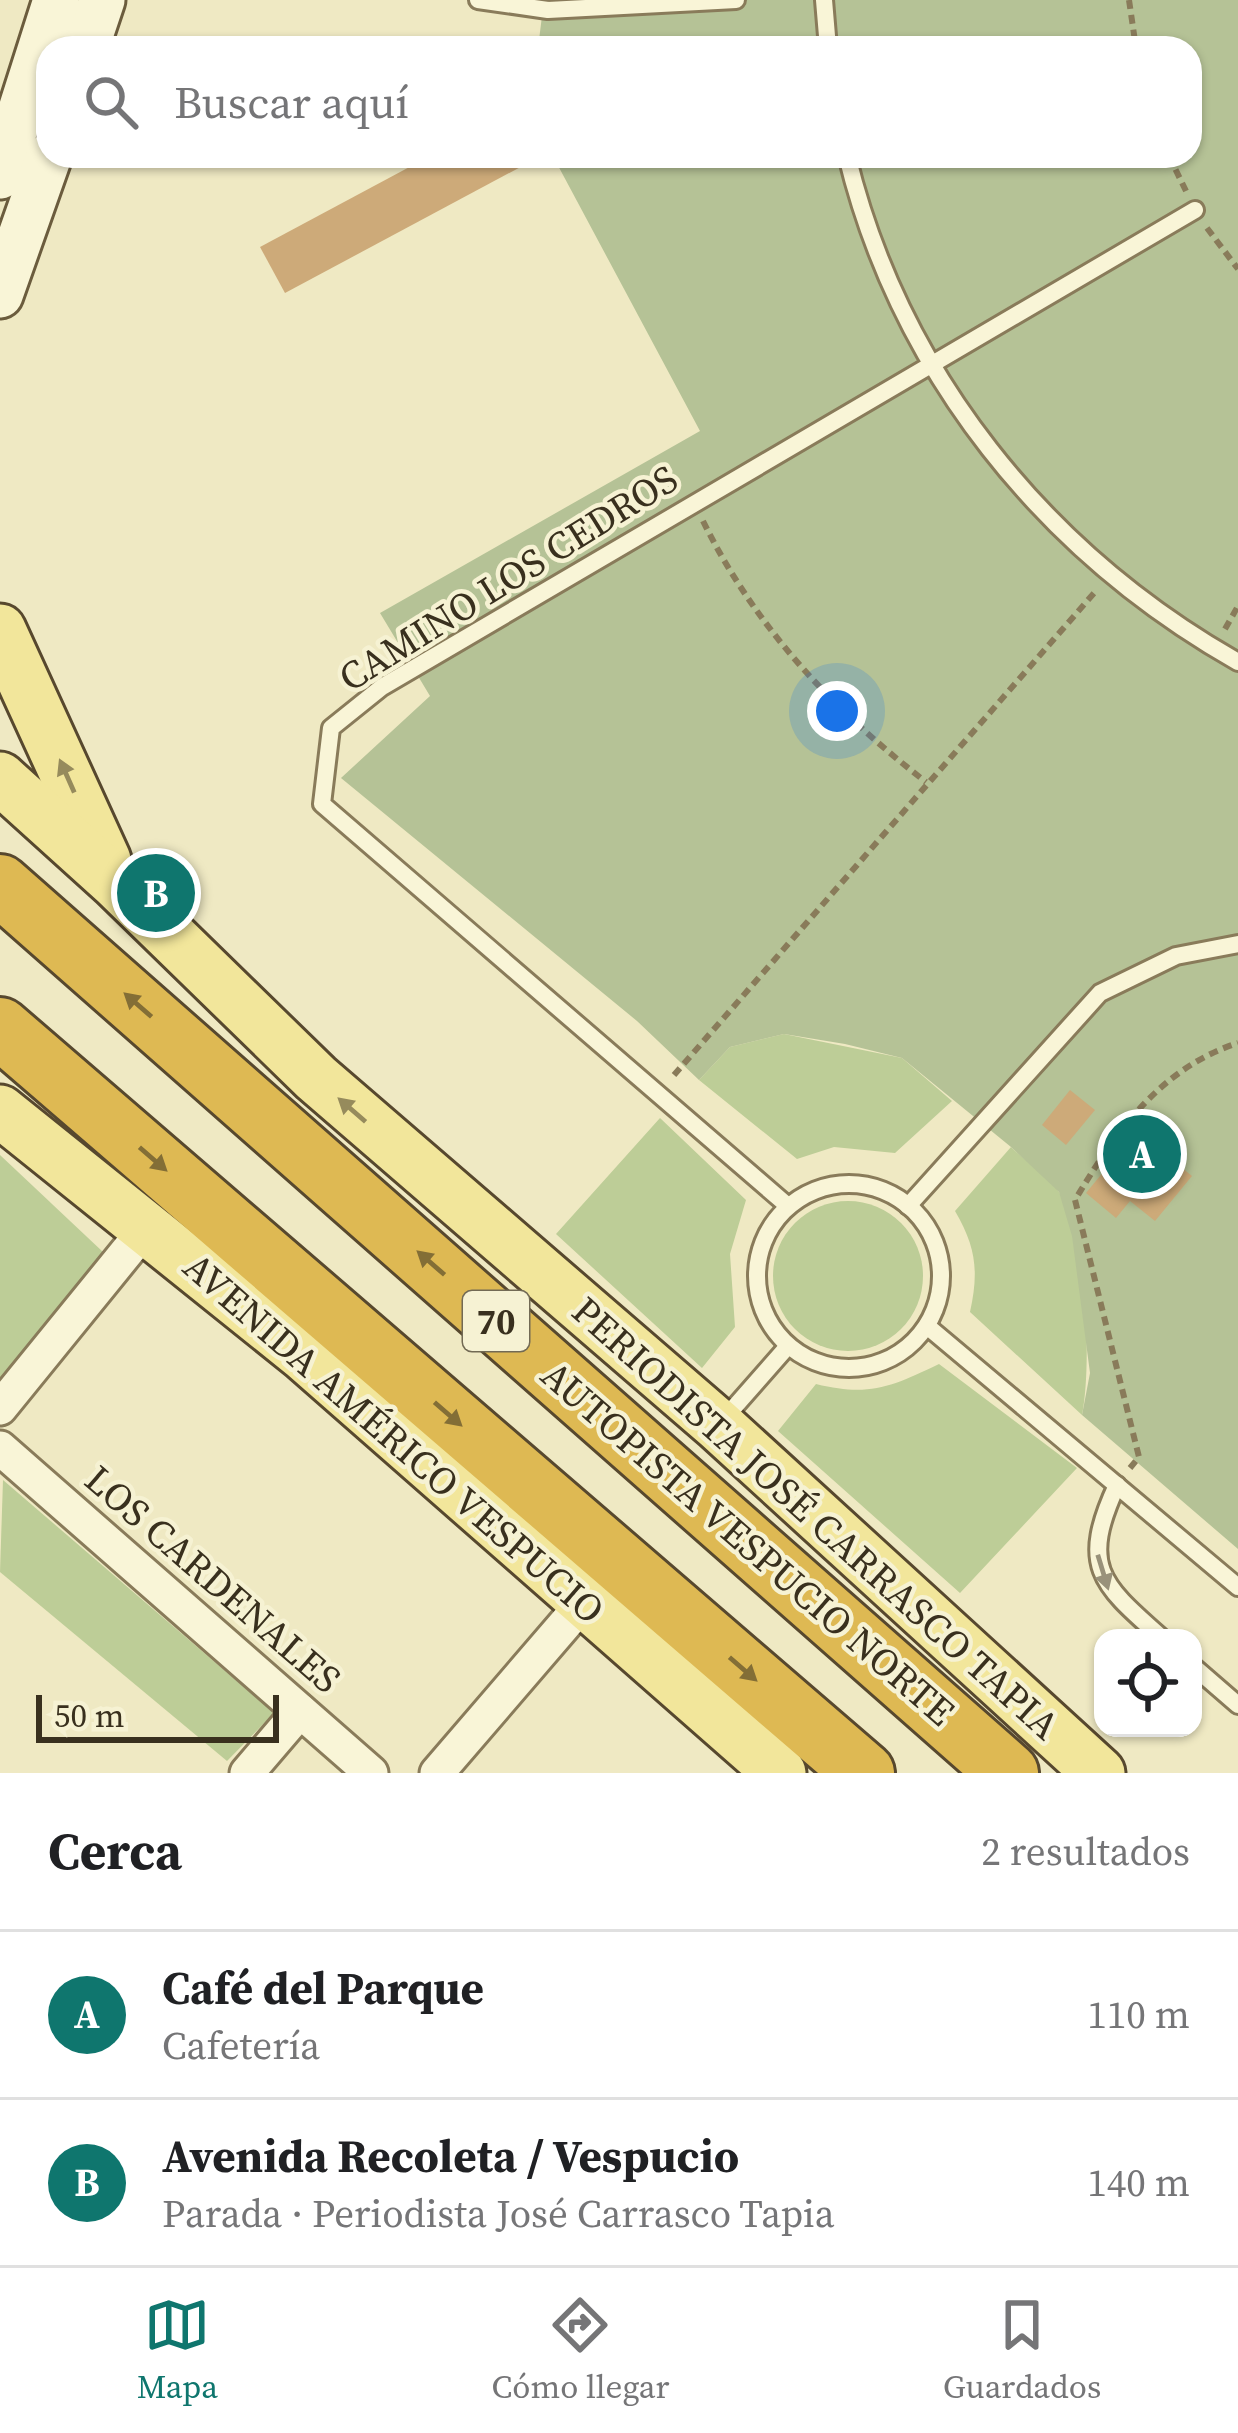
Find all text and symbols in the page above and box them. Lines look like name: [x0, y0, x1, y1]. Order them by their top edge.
search box: [36, 36, 1202, 168]
icon: search: [78, 69, 144, 135]
text: Buscar aquí: [174, 71, 409, 133]
street label: CAMINO LOS CEDROS: [329, 452, 687, 704]
your location: [807, 681, 867, 741]
one-way arrow: [56, 758, 76, 793]
pin: B: [117, 848, 195, 938]
one-way arrow: [124, 992, 153, 1019]
one-way arrow: [337, 1097, 367, 1124]
pin: A: [1103, 1109, 1181, 1199]
one-way arrow: [138, 1145, 168, 1171]
street label: AVENIDA AMÉRICO VESPUCIO: [172, 1240, 616, 1636]
one-way arrow: [416, 1250, 446, 1277]
street label: PERIODISTA JOSÉ CARRASCO TAPIA: [561, 1285, 1071, 1752]
road number: 70: [463, 1291, 529, 1351]
street label: AUTOPISTA VESPUCIO NORTE: [530, 1349, 966, 1737]
one-way arrow: [433, 1400, 463, 1426]
street label: LOS CARDENALES: [74, 1453, 352, 1705]
one-way arrow: [1095, 1554, 1113, 1590]
map controls: [1094, 1629, 1202, 1737]
button: locate: [1094, 1629, 1202, 1737]
one-way arrow: [728, 1655, 758, 1681]
scale bar: [36, 1689, 279, 1742]
text: 50 m: [54, 1693, 124, 1738]
text: Cerca: [48, 1816, 182, 1886]
text: 2 resultados: [981, 1825, 1190, 1878]
text: Café del Parque: [162, 1957, 484, 2019]
text: A: [74, 1988, 100, 2041]
text: 110 m: [1087, 1988, 1190, 2041]
text: Cafetería: [162, 2019, 320, 2072]
text: Avenida Recoleta / Vespucio: [162, 2125, 739, 2187]
text: B: [74, 2156, 100, 2209]
text: 140 m: [1087, 2156, 1190, 2209]
text: Parada · Periodista José Carrasco Tapia: [162, 2187, 835, 2240]
tab: Mapa: [137, 2292, 218, 2409]
tab: Cómo llegar: [491, 2292, 669, 2409]
tab: Guardados: [943, 2292, 1101, 2409]

